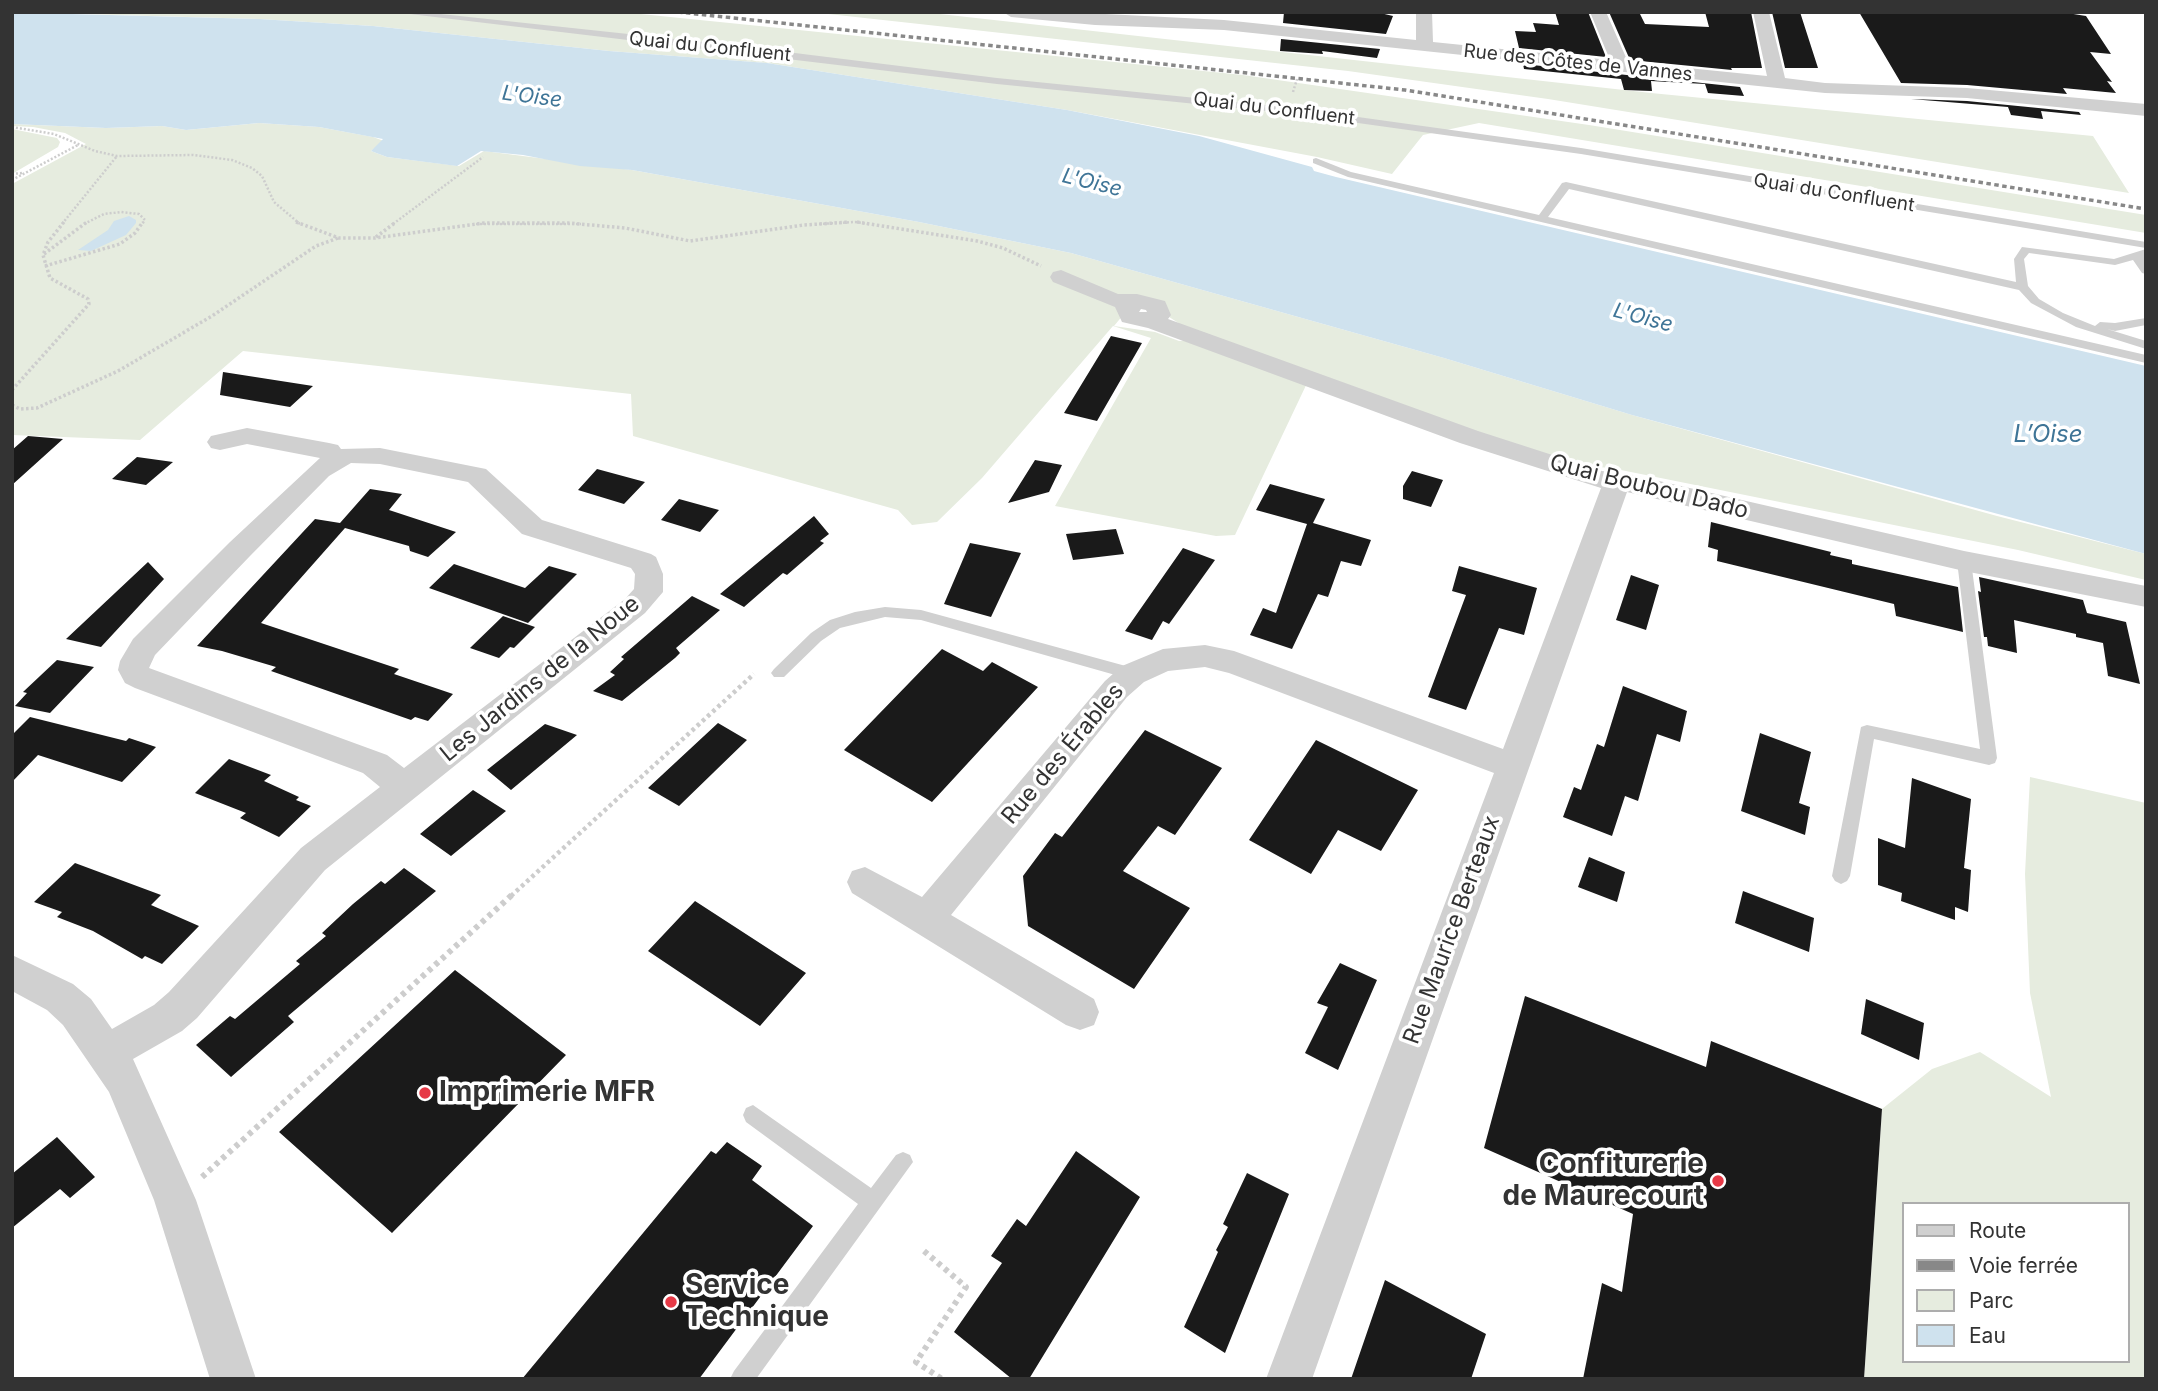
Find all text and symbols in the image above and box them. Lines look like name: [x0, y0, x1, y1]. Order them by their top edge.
street label: Quai du Confluent: [628, 27, 792, 67]
street label: Rue des Côtes de Vannes: [1462, 40, 1694, 86]
water label: L'Oise: [500, 81, 564, 113]
street label: Quai du Confluent: [1192, 88, 1356, 130]
water label: L'Oise: [1060, 163, 1124, 203]
street label: Quai du Confluent: [1752, 169, 1916, 217]
water label: L'Oise: [1610, 298, 1676, 338]
water label: L’Oise: [2013, 421, 2083, 449]
street label: Quai Boubou Dado: [1547, 449, 1751, 525]
street label: Les Jardins de la Noue: [435, 590, 645, 768]
street label: Rue des Érables: [996, 678, 1130, 830]
street label: Rue Maurice Berteaux: [1398, 812, 1506, 1048]
place label: Imprimerie MFR: [439, 1076, 655, 1110]
marker: Imprimerie MFR: [417, 1085, 433, 1101]
place label: Confiturerie de Maurecourt: [1503, 1148, 1704, 1214]
marker: Confiturerie de Maurecourt: [1710, 1173, 1726, 1189]
legend: [1902, 1202, 2130, 1363]
text: Route: [1969, 1218, 2026, 1243]
text: Voie ferrée: [1969, 1253, 2078, 1278]
place label: Service Technique: [685, 1269, 829, 1335]
text: Parc: [1969, 1288, 2014, 1313]
marker: Service Technique: [663, 1294, 679, 1310]
text: Eau: [1969, 1323, 2006, 1348]

